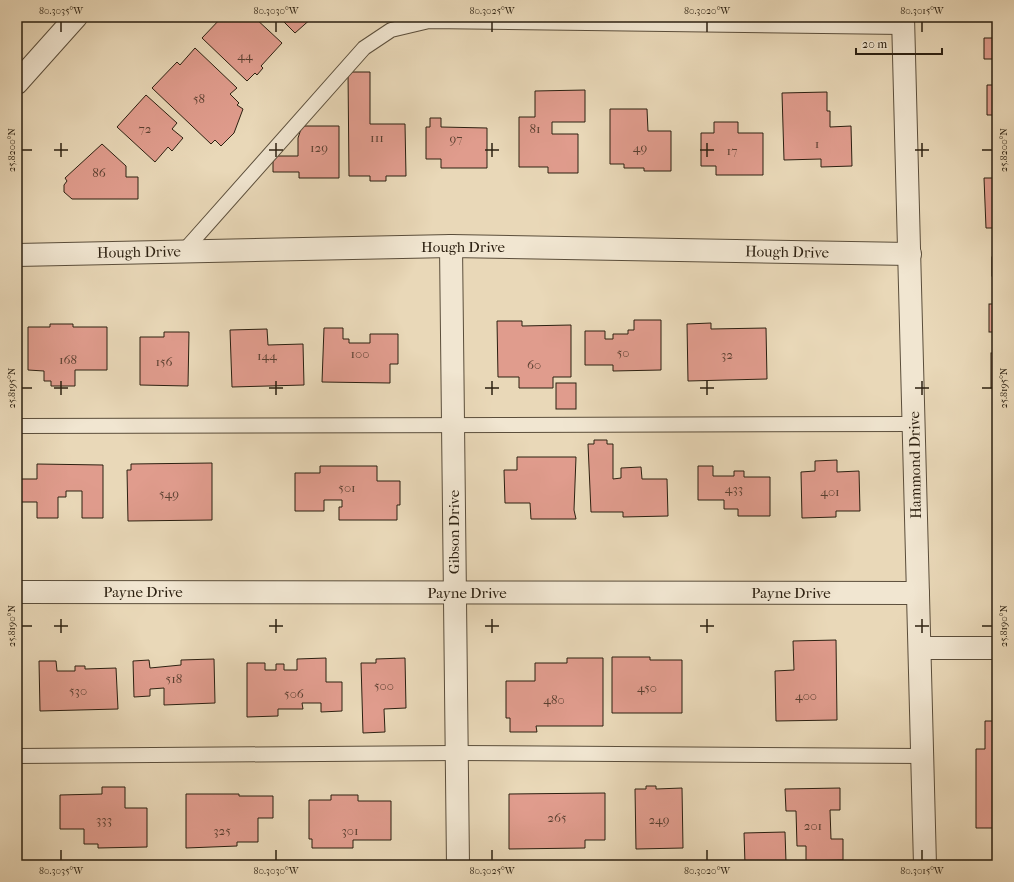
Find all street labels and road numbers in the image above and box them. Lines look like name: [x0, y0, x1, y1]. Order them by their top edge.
street label: Hough Drive: [421, 238, 506, 256]
street label: Hough Drive: [97, 242, 182, 262]
street label: Hough Drive: [745, 242, 830, 262]
street label: Hammond Drive: [905, 410, 925, 519]
street label: Gibson Drive: [445, 489, 463, 574]
street label: Payne Drive: [103, 583, 183, 601]
street label: Payne Drive: [427, 584, 507, 602]
street label: Payne Drive: [751, 584, 831, 602]

